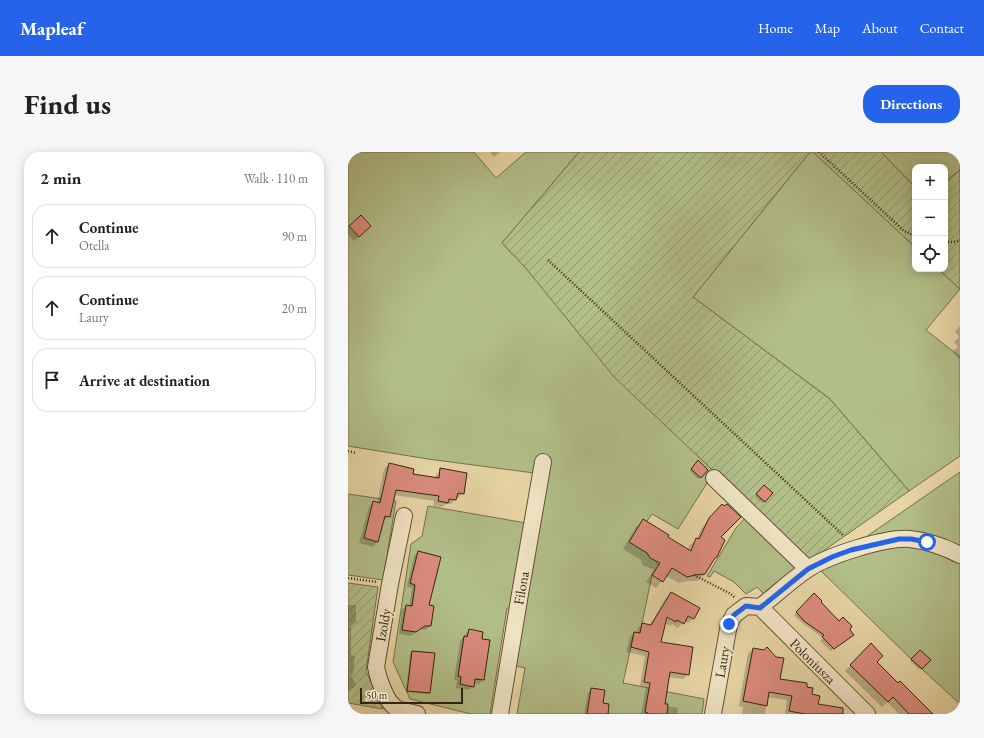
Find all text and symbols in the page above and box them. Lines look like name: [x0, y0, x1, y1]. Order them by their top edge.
text: Mapleaf: [20, 16, 84, 41]
text: Home: [758, 19, 793, 37]
text: Map: [815, 19, 840, 37]
text: About: [862, 19, 898, 37]
text: Contact: [920, 19, 964, 37]
button: Directions: [863, 85, 960, 123]
text: Find us: [24, 86, 111, 122]
map controls: [912, 164, 948, 272]
button: +: [912, 164, 948, 200]
text: 2 min: [40, 167, 81, 189]
text: Walk · 110 m: [244, 170, 308, 187]
button: −: [912, 200, 948, 236]
text: Continue: [79, 218, 139, 237]
icon: ahead: [41, 225, 63, 247]
text: 90 m: [282, 228, 307, 245]
button: locate: [912, 236, 948, 272]
text: Otella: [79, 237, 110, 254]
text: Continue: [79, 290, 139, 309]
icon: ahead: [41, 297, 63, 319]
text: 20 m: [282, 300, 307, 317]
text: Laury: [79, 309, 109, 326]
icon: arrive: [41, 369, 63, 391]
text: Arrive at destination: [79, 371, 210, 390]
route start: [918, 533, 936, 551]
street label: Filona: [509, 569, 533, 606]
street label: Izoldy: [371, 606, 395, 643]
route end: [720, 615, 738, 633]
street label: Poloniusza: [786, 634, 840, 688]
street label: Laury: [710, 644, 734, 679]
scale bar: [360, 686, 463, 705]
text: 50 m: [366, 688, 387, 702]

